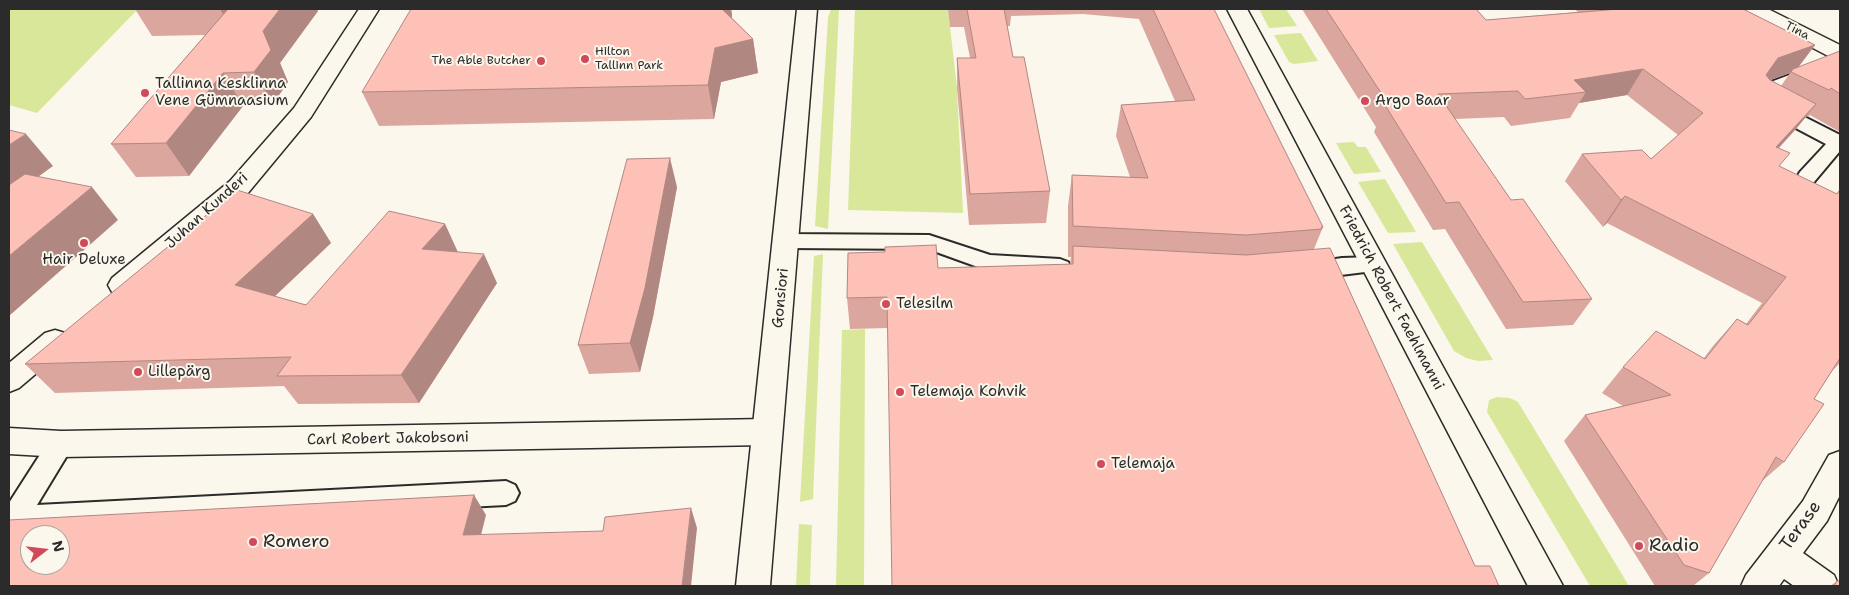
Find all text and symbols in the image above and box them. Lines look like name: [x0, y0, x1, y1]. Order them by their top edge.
street label: Tina: [1782, 19, 1812, 43]
place label: Hilton Tallinn Park: [595, 45, 663, 73]
marker: Hilton Tallinn Park: [579, 53, 591, 65]
place label: The Able Butcher: [432, 54, 531, 68]
marker: The Able Butcher: [535, 55, 547, 67]
place label: Tallinna Kesklinna Vene Gümnaasium: [155, 75, 288, 110]
marker: Tallinna Kesklinna Vene Gümnaasium: [139, 87, 151, 99]
place label: Argo Baar: [1375, 92, 1450, 110]
marker: Argo Baar: [1359, 95, 1371, 107]
street label: Juhan Kunderi: [162, 169, 252, 253]
street label: Friedrich Robert Faehlmanni: [1335, 203, 1447, 393]
marker: Hair Deluxe: [78, 237, 90, 249]
place label: Hair Deluxe: [42, 251, 126, 269]
street label: Gonsiori: [769, 267, 793, 329]
place label: Telesilm: [896, 295, 953, 313]
marker: Telesilm: [880, 298, 892, 310]
place label: Lillepärg: [148, 363, 210, 381]
marker: Lillepärg: [132, 366, 144, 378]
place label: Telemaja Kohvik: [910, 383, 1027, 401]
marker: Telemaja Kohvik: [894, 386, 906, 398]
street label: Carl Robert Jakobsoni: [307, 429, 469, 449]
place label: Telemaja: [1111, 455, 1175, 473]
marker: Telemaja: [1095, 458, 1107, 470]
street label: Terase: [1776, 497, 1826, 555]
north arrow: [20, 525, 70, 575]
place label: Romero: [263, 531, 329, 553]
place label: Radio: [1649, 535, 1699, 557]
marker: Romero: [247, 536, 259, 548]
text: N: [48, 538, 69, 554]
marker: Radio: [1633, 540, 1645, 552]

